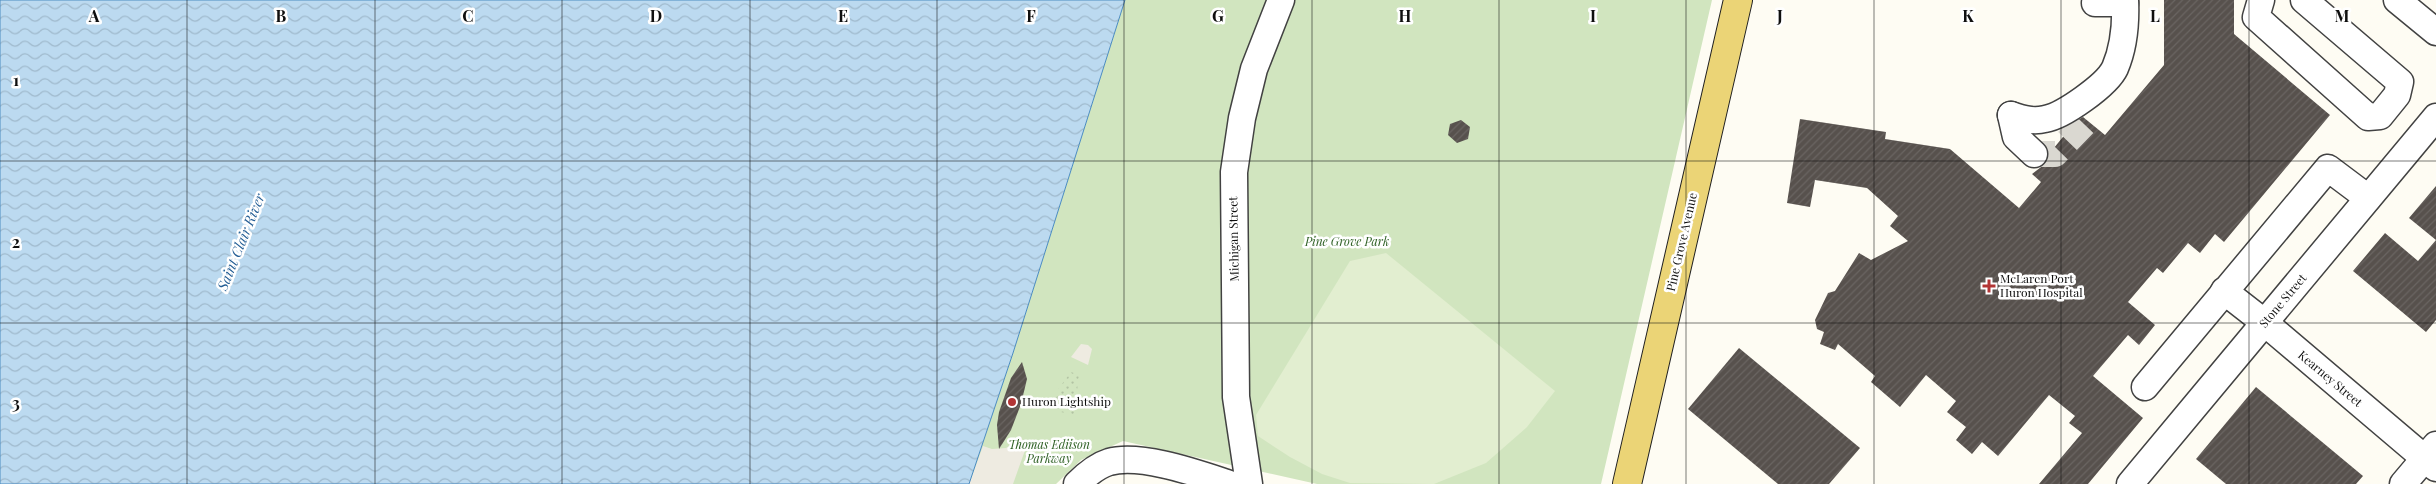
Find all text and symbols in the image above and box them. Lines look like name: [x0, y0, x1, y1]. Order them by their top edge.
text: A: [88, 5, 100, 26]
text: B: [276, 5, 287, 26]
text: C: [462, 5, 474, 26]
text: D: [650, 5, 662, 26]
text: E: [838, 5, 848, 26]
text: F: [1026, 5, 1036, 26]
text: G: [1212, 5, 1224, 26]
text: H: [1399, 5, 1412, 26]
text: I: [1590, 5, 1596, 26]
text: J: [1776, 5, 1783, 26]
text: K: [1962, 5, 1974, 26]
text: L: [2150, 5, 2160, 26]
text: M: [2335, 5, 2350, 26]
text: 1: [13, 69, 19, 90]
water label: Saint Clair River: [212, 190, 269, 294]
street label: Pine Grove Avenue: [1662, 191, 1700, 293]
street label: Michigan Street: [1224, 196, 1242, 282]
text: 2: [12, 231, 20, 252]
park label: Pine Grove Park: [1304, 233, 1389, 249]
street label: Stone Street: [2255, 269, 2310, 331]
place label: McLaren Port Huron Hospital: [2000, 270, 2083, 300]
marker: McLaren Port Huron Hospital: [1982, 279, 1996, 293]
street label: Kearney Street: [2295, 347, 2367, 410]
text: 3: [12, 392, 20, 413]
place label: Huron Lightship: [1022, 393, 1111, 409]
marker: Huron Lightship: [1006, 396, 1018, 408]
park label: Thomas Ediison Parkway: [1008, 436, 1090, 466]

